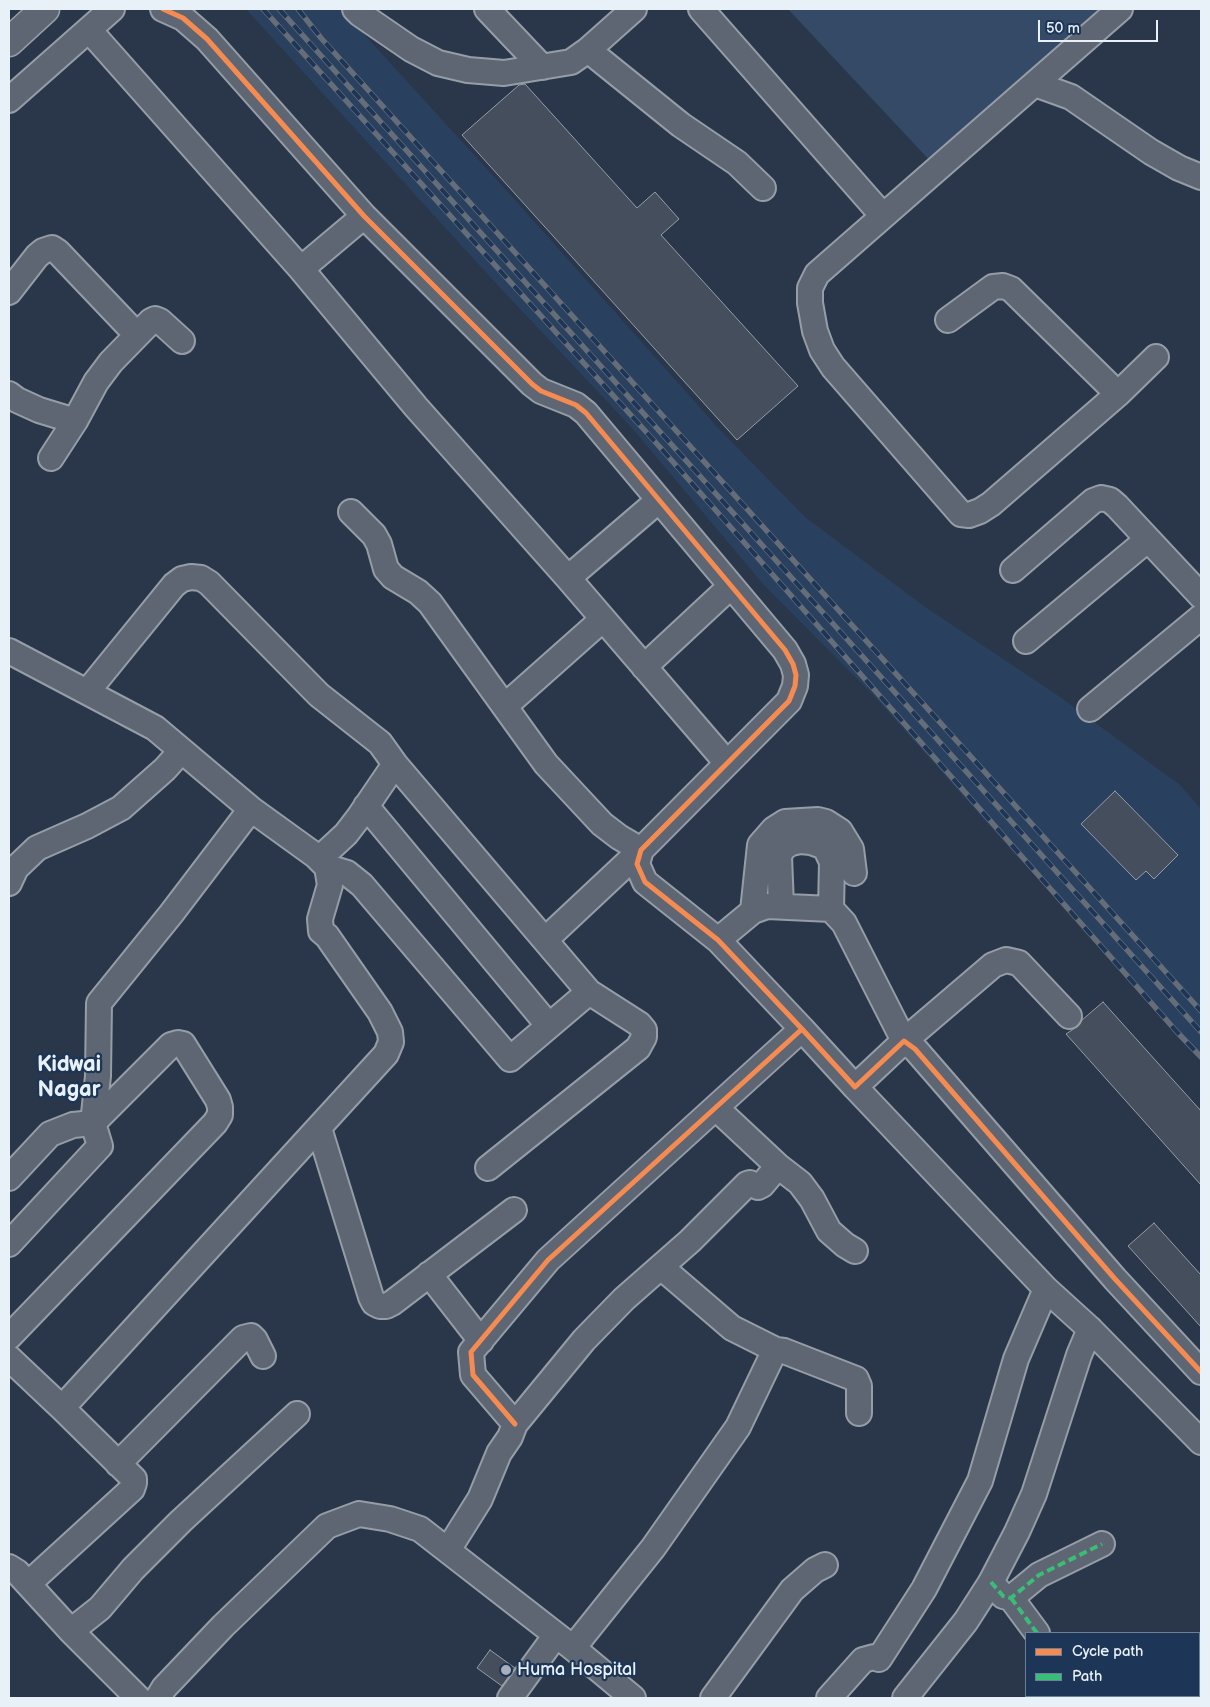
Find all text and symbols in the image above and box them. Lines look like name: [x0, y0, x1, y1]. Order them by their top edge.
scale bar: [1040, 10, 1160, 42]
text: 50 m: [1046, 19, 1080, 38]
district label: Kidwai Nagar: [37, 1052, 101, 1104]
legend: [1025, 1632, 1200, 1697]
text: Cycle path: [1072, 1642, 1143, 1661]
place label: Huma Hospital: [517, 1659, 636, 1681]
marker: Huma Hospital: [499, 1663, 513, 1677]
text: Path: [1072, 1667, 1102, 1686]

